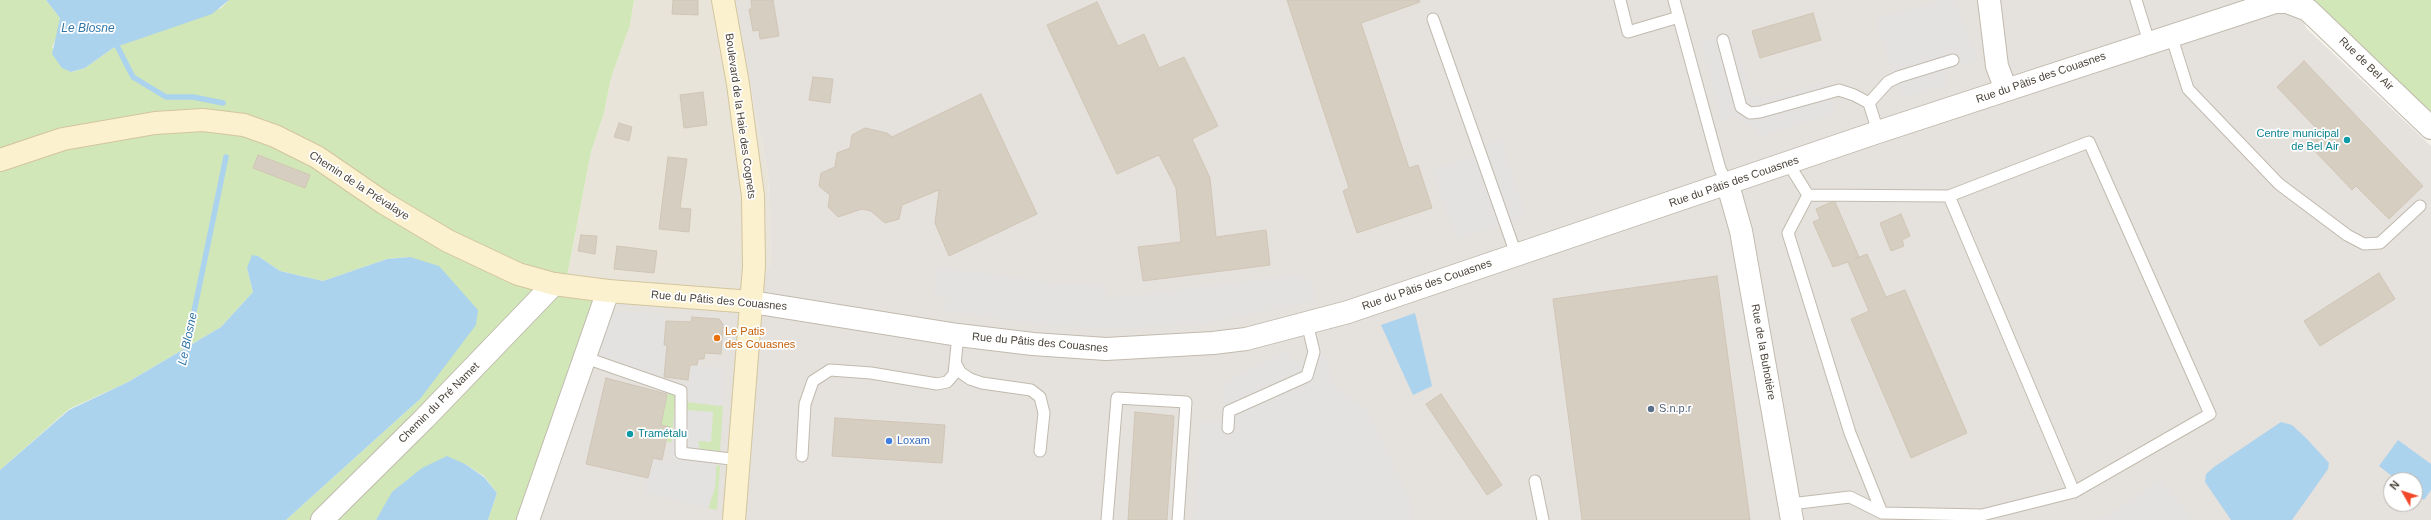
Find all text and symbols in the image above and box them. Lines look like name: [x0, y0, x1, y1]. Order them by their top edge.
water label: Le Blosne: [61, 22, 115, 36]
street label: Boulevard de la Haie des Cognets: [722, 32, 758, 200]
street label: Rue de Bel Air: [2336, 35, 2396, 93]
street label: Rue du Pâtis des Couasnes: [1974, 50, 2108, 106]
place label: Centre municipal de Bel Air: [2256, 127, 2339, 153]
marker: Centre municipal de Bel Air: [2342, 135, 2352, 145]
street label: Chemin de la Prévalaye: [306, 149, 412, 223]
street label: Rue du Pâtis des Couasnes: [1667, 154, 1801, 210]
street label: Rue du Pâtis des Couasnes: [1360, 257, 1494, 313]
street label: Rue du Pâtis des Couasnes: [651, 288, 787, 314]
street label: Rue de la Buhotière: [1748, 303, 1778, 401]
water label: Le Blosne: [175, 311, 201, 367]
place label: Le Patis des Couasnes: [725, 325, 795, 351]
street label: Rue du Pâtis des Couasnes: [972, 330, 1108, 356]
marker: Le Patis des Couasnes: [712, 333, 722, 343]
street label: Chemin du Pré Namet: [396, 360, 482, 446]
place label: S.n.p.r: [1659, 402, 1691, 416]
marker: S.n.p.r: [1646, 404, 1656, 414]
place label: Tramétalu: [638, 427, 687, 441]
marker: Tramétalu: [625, 429, 635, 439]
place label: Loxam: [897, 434, 930, 448]
marker: Loxam: [884, 436, 894, 446]
north arrow: [2383, 472, 2423, 512]
text: N: [2387, 478, 2402, 492]

